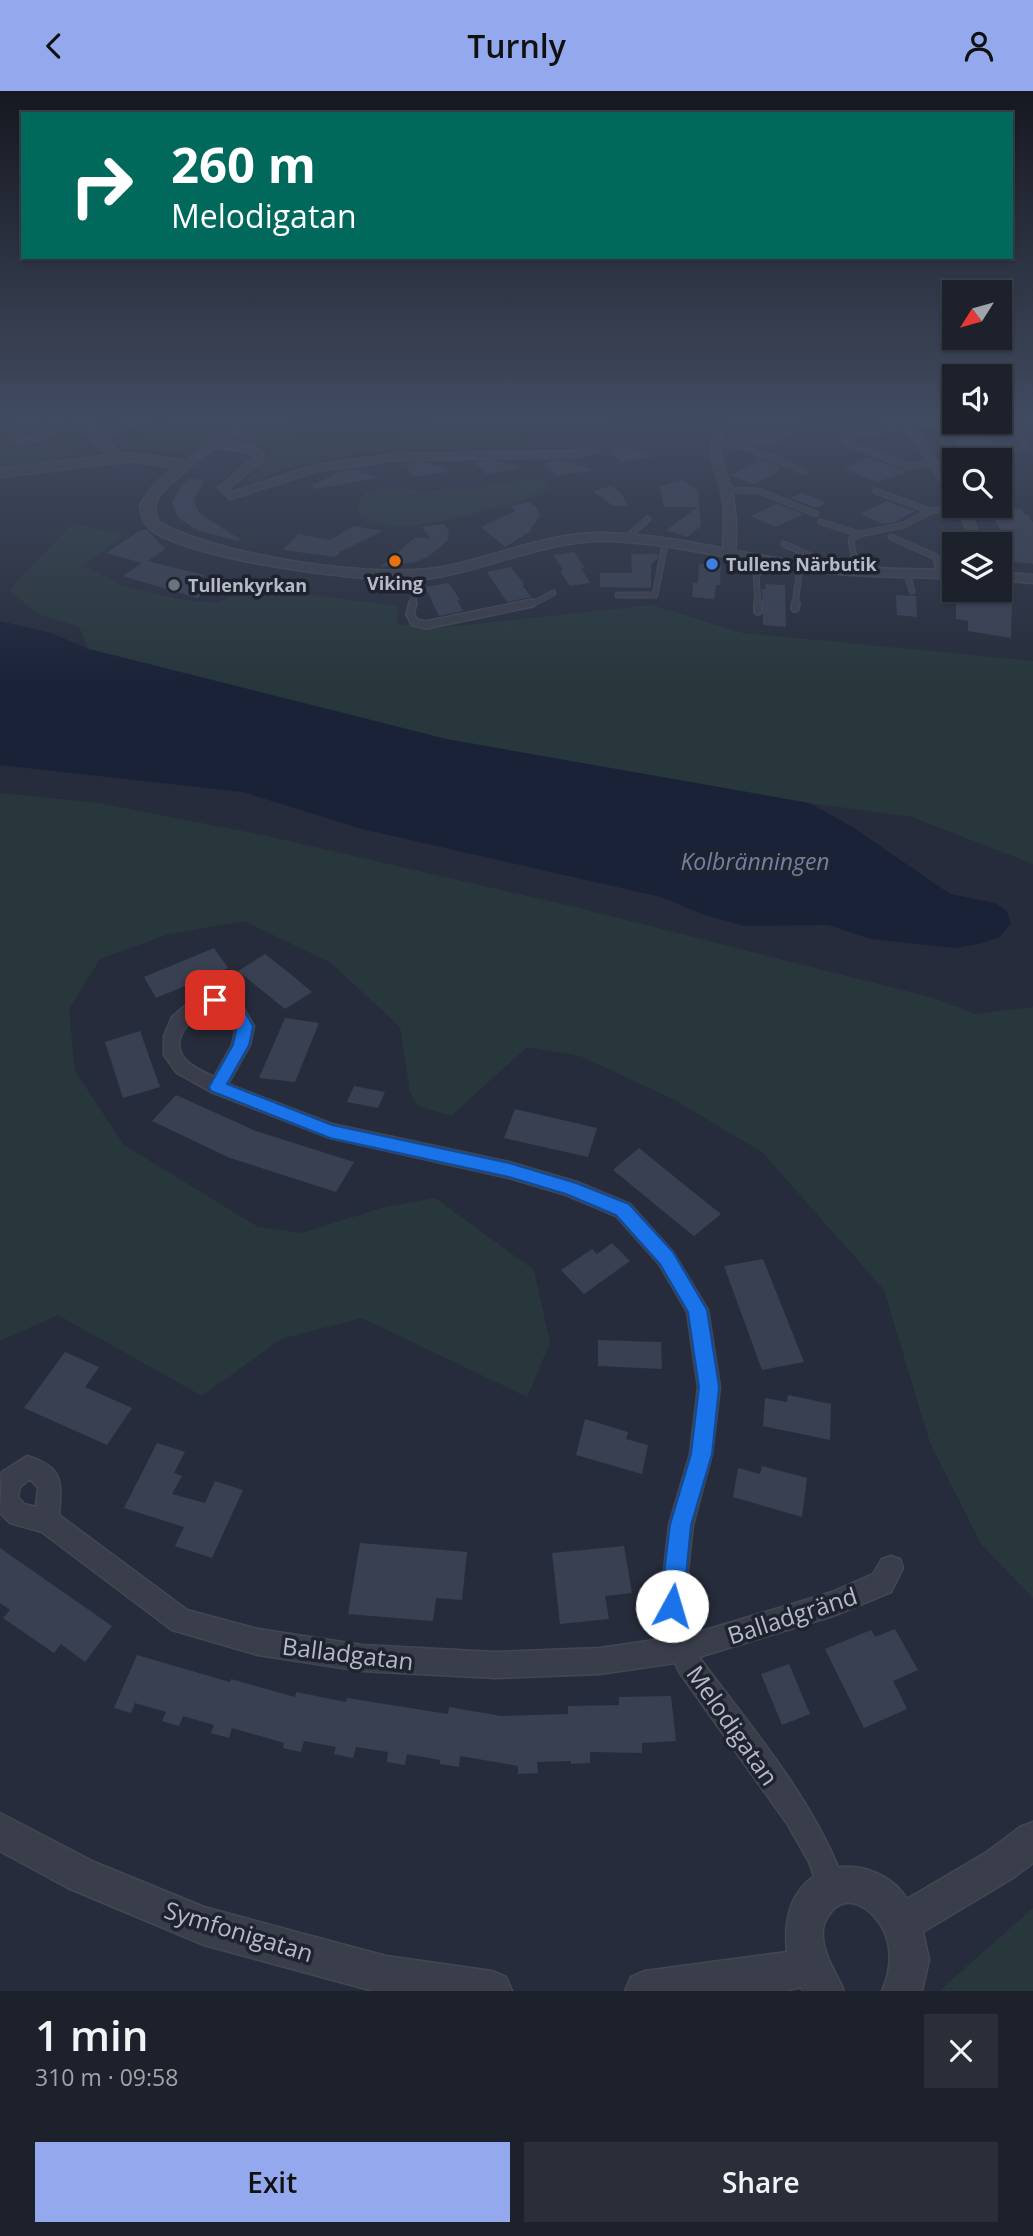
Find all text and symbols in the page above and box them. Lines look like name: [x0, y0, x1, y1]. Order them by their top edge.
text: Turnly: [467, 24, 566, 67]
icon: back: [35, 27, 73, 65]
icon: person: [960, 27, 998, 65]
text: 260 m: [171, 131, 316, 197]
icon: right: [56, 140, 147, 231]
text: Melodigatan: [171, 194, 357, 237]
north arrow: [942, 280, 1012, 350]
map controls: [942, 280, 1012, 602]
button: sound: [942, 364, 1012, 434]
button: search: [942, 448, 1012, 518]
button: layers: [942, 532, 1012, 602]
place label: Tullens Närbutik: [726, 552, 878, 576]
marker: Viking: [387, 553, 403, 569]
marker: Tullens Närbutik: [704, 556, 720, 572]
place label: Viking: [367, 571, 423, 595]
place label: Tullenkyrkan: [188, 573, 307, 597]
marker: Tullenkyrkan: [166, 577, 182, 593]
water label: Kolbränningen: [680, 845, 830, 877]
pin: [185, 970, 245, 1030]
icon: arrive: [196, 981, 234, 1019]
position arrow: [635, 1569, 709, 1643]
street label: Balladgränd: [723, 1579, 861, 1651]
street label: Balladgatan: [281, 1629, 415, 1677]
street label: Melodigatan: [680, 1658, 786, 1792]
street label: Symfonigatan: [161, 1893, 317, 1969]
text: 1 min: [35, 2006, 148, 2063]
button: close: [924, 2014, 998, 2088]
text: 310 m · 09:58: [35, 2061, 178, 2093]
button: Exit: [35, 2142, 510, 2222]
button: Share: [524, 2142, 998, 2222]

